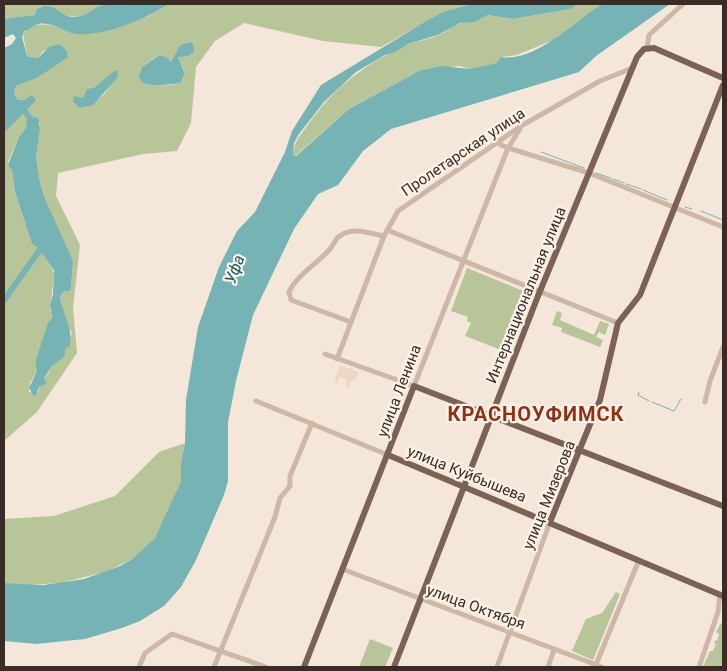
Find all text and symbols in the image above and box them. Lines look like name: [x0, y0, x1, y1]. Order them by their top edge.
street label: Пролетарская улица: [398, 104, 528, 200]
street label: Интернациональная улица: [482, 204, 570, 386]
water label: Уфа: [220, 252, 249, 286]
street label: улица Ленина: [373, 342, 425, 440]
district label: КРАСНОУФИМСК: [448, 402, 625, 426]
street label: улица Мизерова: [519, 438, 579, 552]
street label: улица Куйбышева: [405, 442, 529, 506]
street label: улица Октября: [424, 581, 528, 633]

